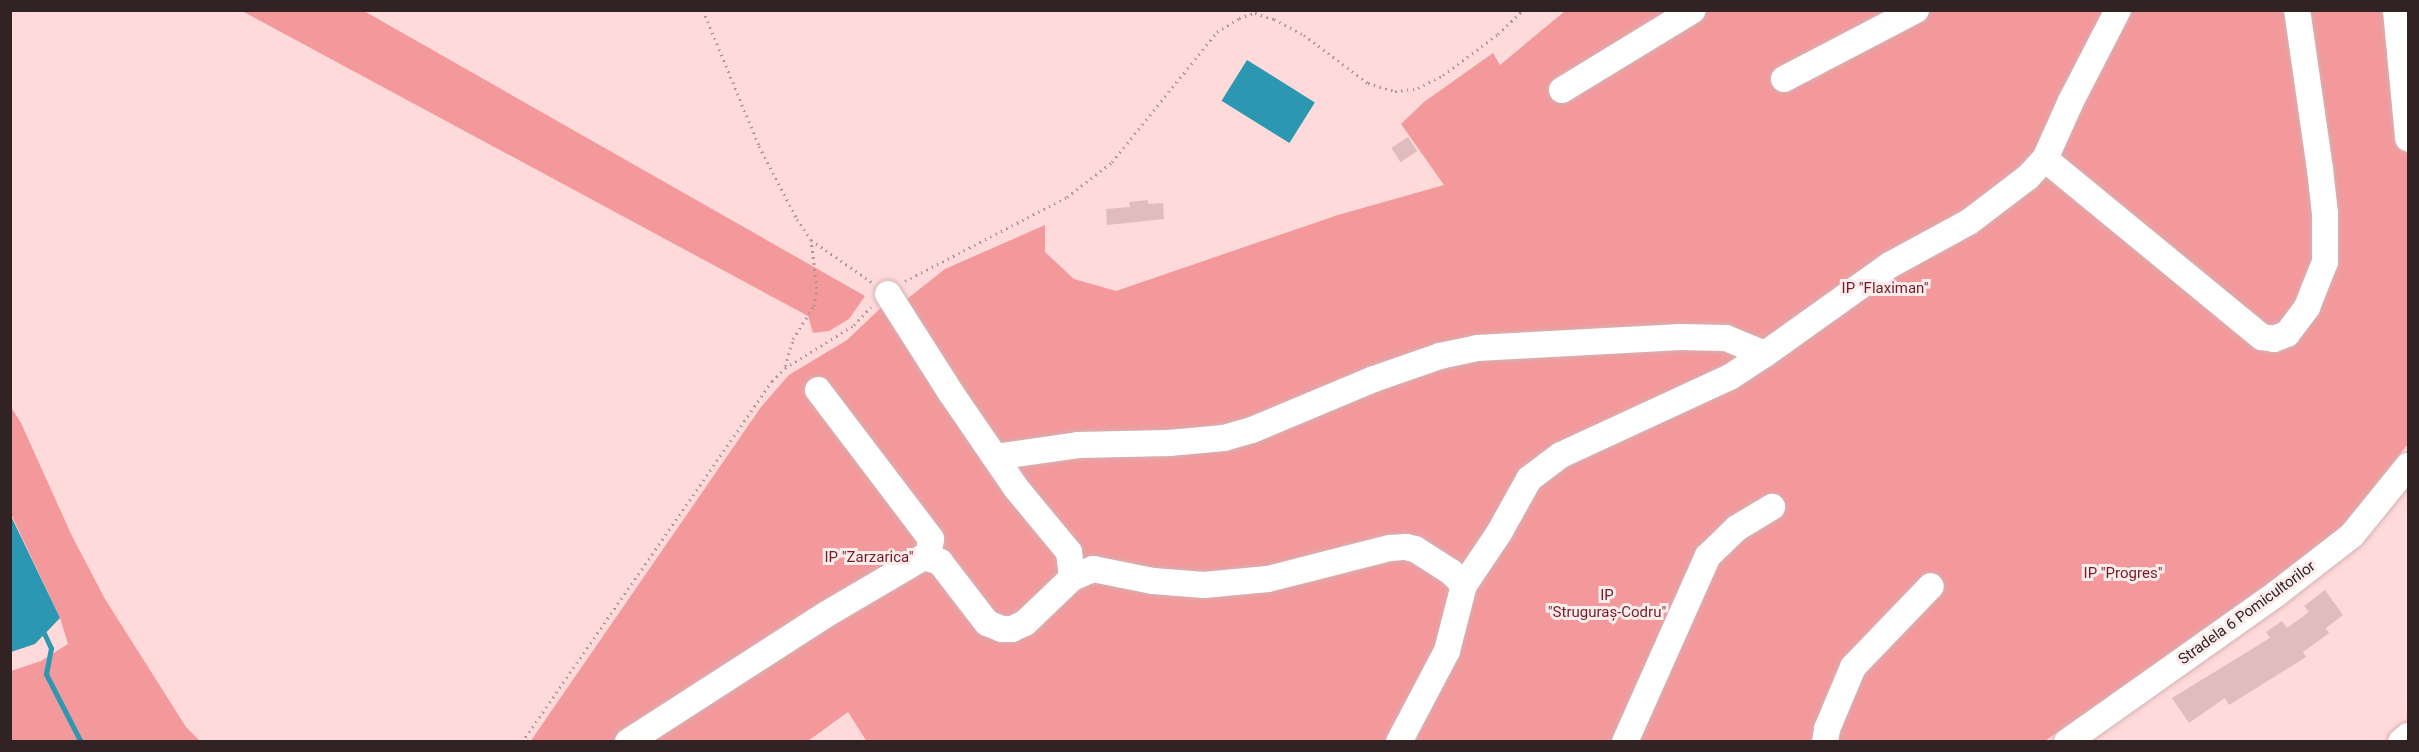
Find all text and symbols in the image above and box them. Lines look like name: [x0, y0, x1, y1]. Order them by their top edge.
park label: IP "Flaximan": [1842, 280, 1928, 298]
park label: IP "Zarzarica": [825, 549, 913, 567]
street label: Stradela 6 Pomicultorilor: [2175, 557, 2319, 669]
park label: IP "Progres": [2084, 565, 2162, 583]
park label: IP "Struguraș-Codru": [1548, 586, 1666, 621]

